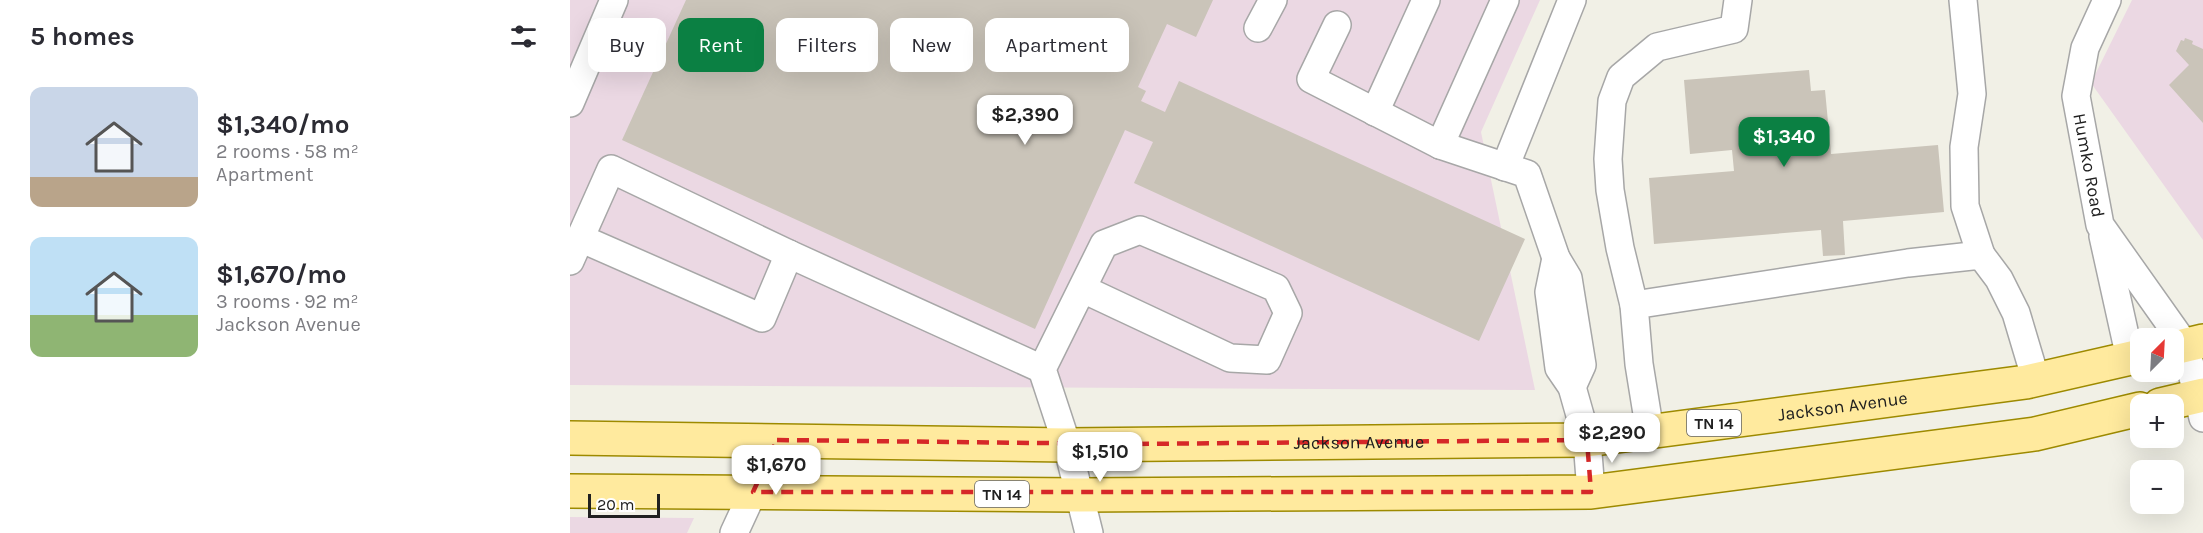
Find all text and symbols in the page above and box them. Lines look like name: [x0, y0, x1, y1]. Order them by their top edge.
chip: Buy: [588, 18, 666, 72]
chip: Rent: [678, 18, 764, 72]
chip: Filters: [776, 18, 878, 72]
chip: New: [890, 18, 973, 72]
chip: Apartment: [985, 18, 1129, 72]
icon: filters: [507, 20, 540, 53]
text: 5 homes: [30, 21, 135, 52]
pin: $2,390: [976, 95, 1074, 146]
text: $2,390: [991, 103, 1059, 126]
text: $1,340/mo: [216, 109, 350, 140]
icon: home: [78, 111, 150, 183]
street label: Humko Road: [2068, 111, 2109, 219]
pin: $1,340: [1735, 117, 1833, 168]
text: $1,340: [1753, 125, 1815, 148]
text: 2 rooms · 58 m²: [216, 140, 359, 163]
text: Apartment: [216, 163, 314, 186]
text: $1,670/mo: [216, 259, 347, 290]
icon: home: [78, 261, 150, 333]
text: 3 rooms · 92 m²: [216, 290, 359, 313]
text: Jackson Avenue: [216, 313, 361, 336]
north arrow: [2130, 328, 2184, 382]
map controls: [2130, 328, 2184, 514]
street label: Jackson Avenue: [1777, 387, 1909, 426]
button: +: [2130, 394, 2184, 448]
road number: TN 14: [1687, 410, 1741, 436]
pin: $2,290: [1563, 413, 1661, 464]
text: $2,290: [1578, 421, 1646, 444]
street label: Jackson Avenue: [1294, 431, 1424, 454]
pin: $1,510: [1051, 432, 1149, 483]
text: $1,510: [1071, 440, 1129, 463]
pin: $1,670: [727, 445, 825, 496]
text: $1,670: [746, 453, 806, 476]
button: −: [2130, 460, 2184, 514]
road number: TN 14: [975, 481, 1029, 507]
scale bar: [588, 491, 660, 518]
text: 20 m: [597, 495, 635, 514]

